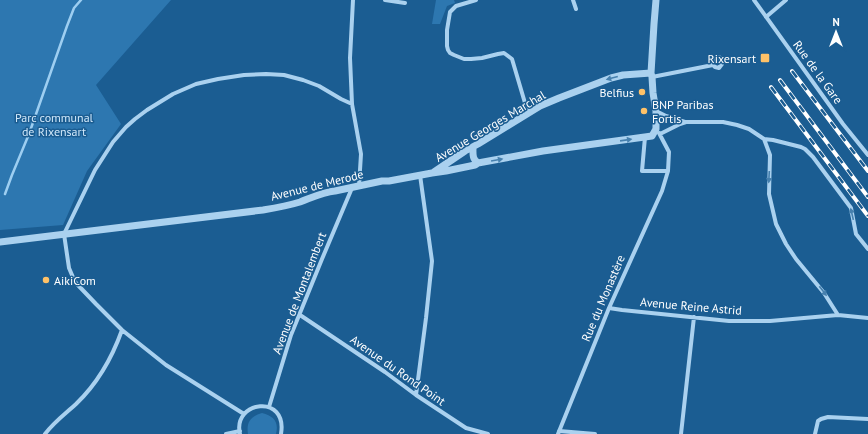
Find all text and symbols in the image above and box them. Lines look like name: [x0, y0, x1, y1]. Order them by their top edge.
north arrow: [816, 12, 856, 52]
text: N: [832, 15, 840, 29]
street label: Rue de la Gare: [790, 37, 846, 107]
place label: Rixensart: [708, 51, 756, 66]
marker: Rixensart: [759, 52, 771, 64]
one-way arrow: [606, 75, 618, 81]
place label: Belfius: [599, 85, 634, 100]
street label: Avenue Georges Marchal: [432, 87, 548, 165]
marker: Belfius: [637, 87, 647, 97]
place label: BNP Paribas Fortis: [652, 97, 714, 126]
marker: BNP Paribas Fortis: [639, 106, 649, 116]
park label: Parc communal de Rixensart: [15, 110, 94, 139]
one-way arrow: [620, 137, 632, 143]
one-way arrow: [491, 156, 503, 162]
street label: Avenue de Merode: [269, 166, 365, 204]
one-way arrow: [765, 171, 772, 183]
one-way arrow: [849, 208, 855, 220]
street label: Avenue de Montalembert: [269, 230, 329, 356]
street label: Rue du Monastère: [578, 252, 628, 344]
place label: AikiCom: [54, 273, 96, 288]
marker: AikiCom: [41, 275, 51, 285]
one-way arrow: [818, 286, 827, 297]
street label: Avenue Reine Astrid: [640, 294, 742, 318]
street label: Avenue du Rond Point: [348, 332, 448, 408]

